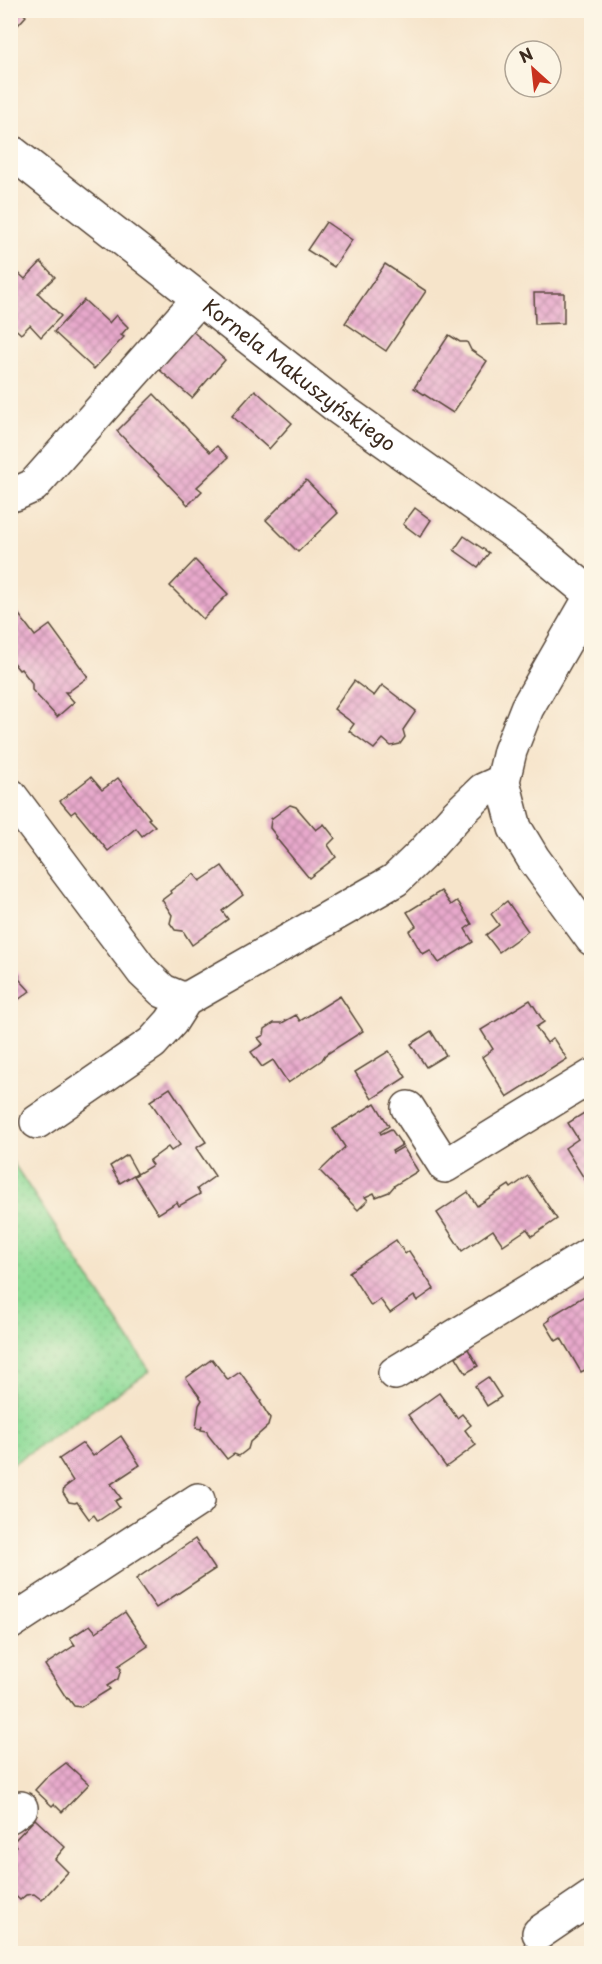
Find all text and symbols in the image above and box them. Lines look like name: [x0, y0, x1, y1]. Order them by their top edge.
north arrow: [503, 39, 563, 99]
text: N: [515, 41, 537, 68]
street label: Kornela Makuszyńskiego: [197, 291, 403, 458]

